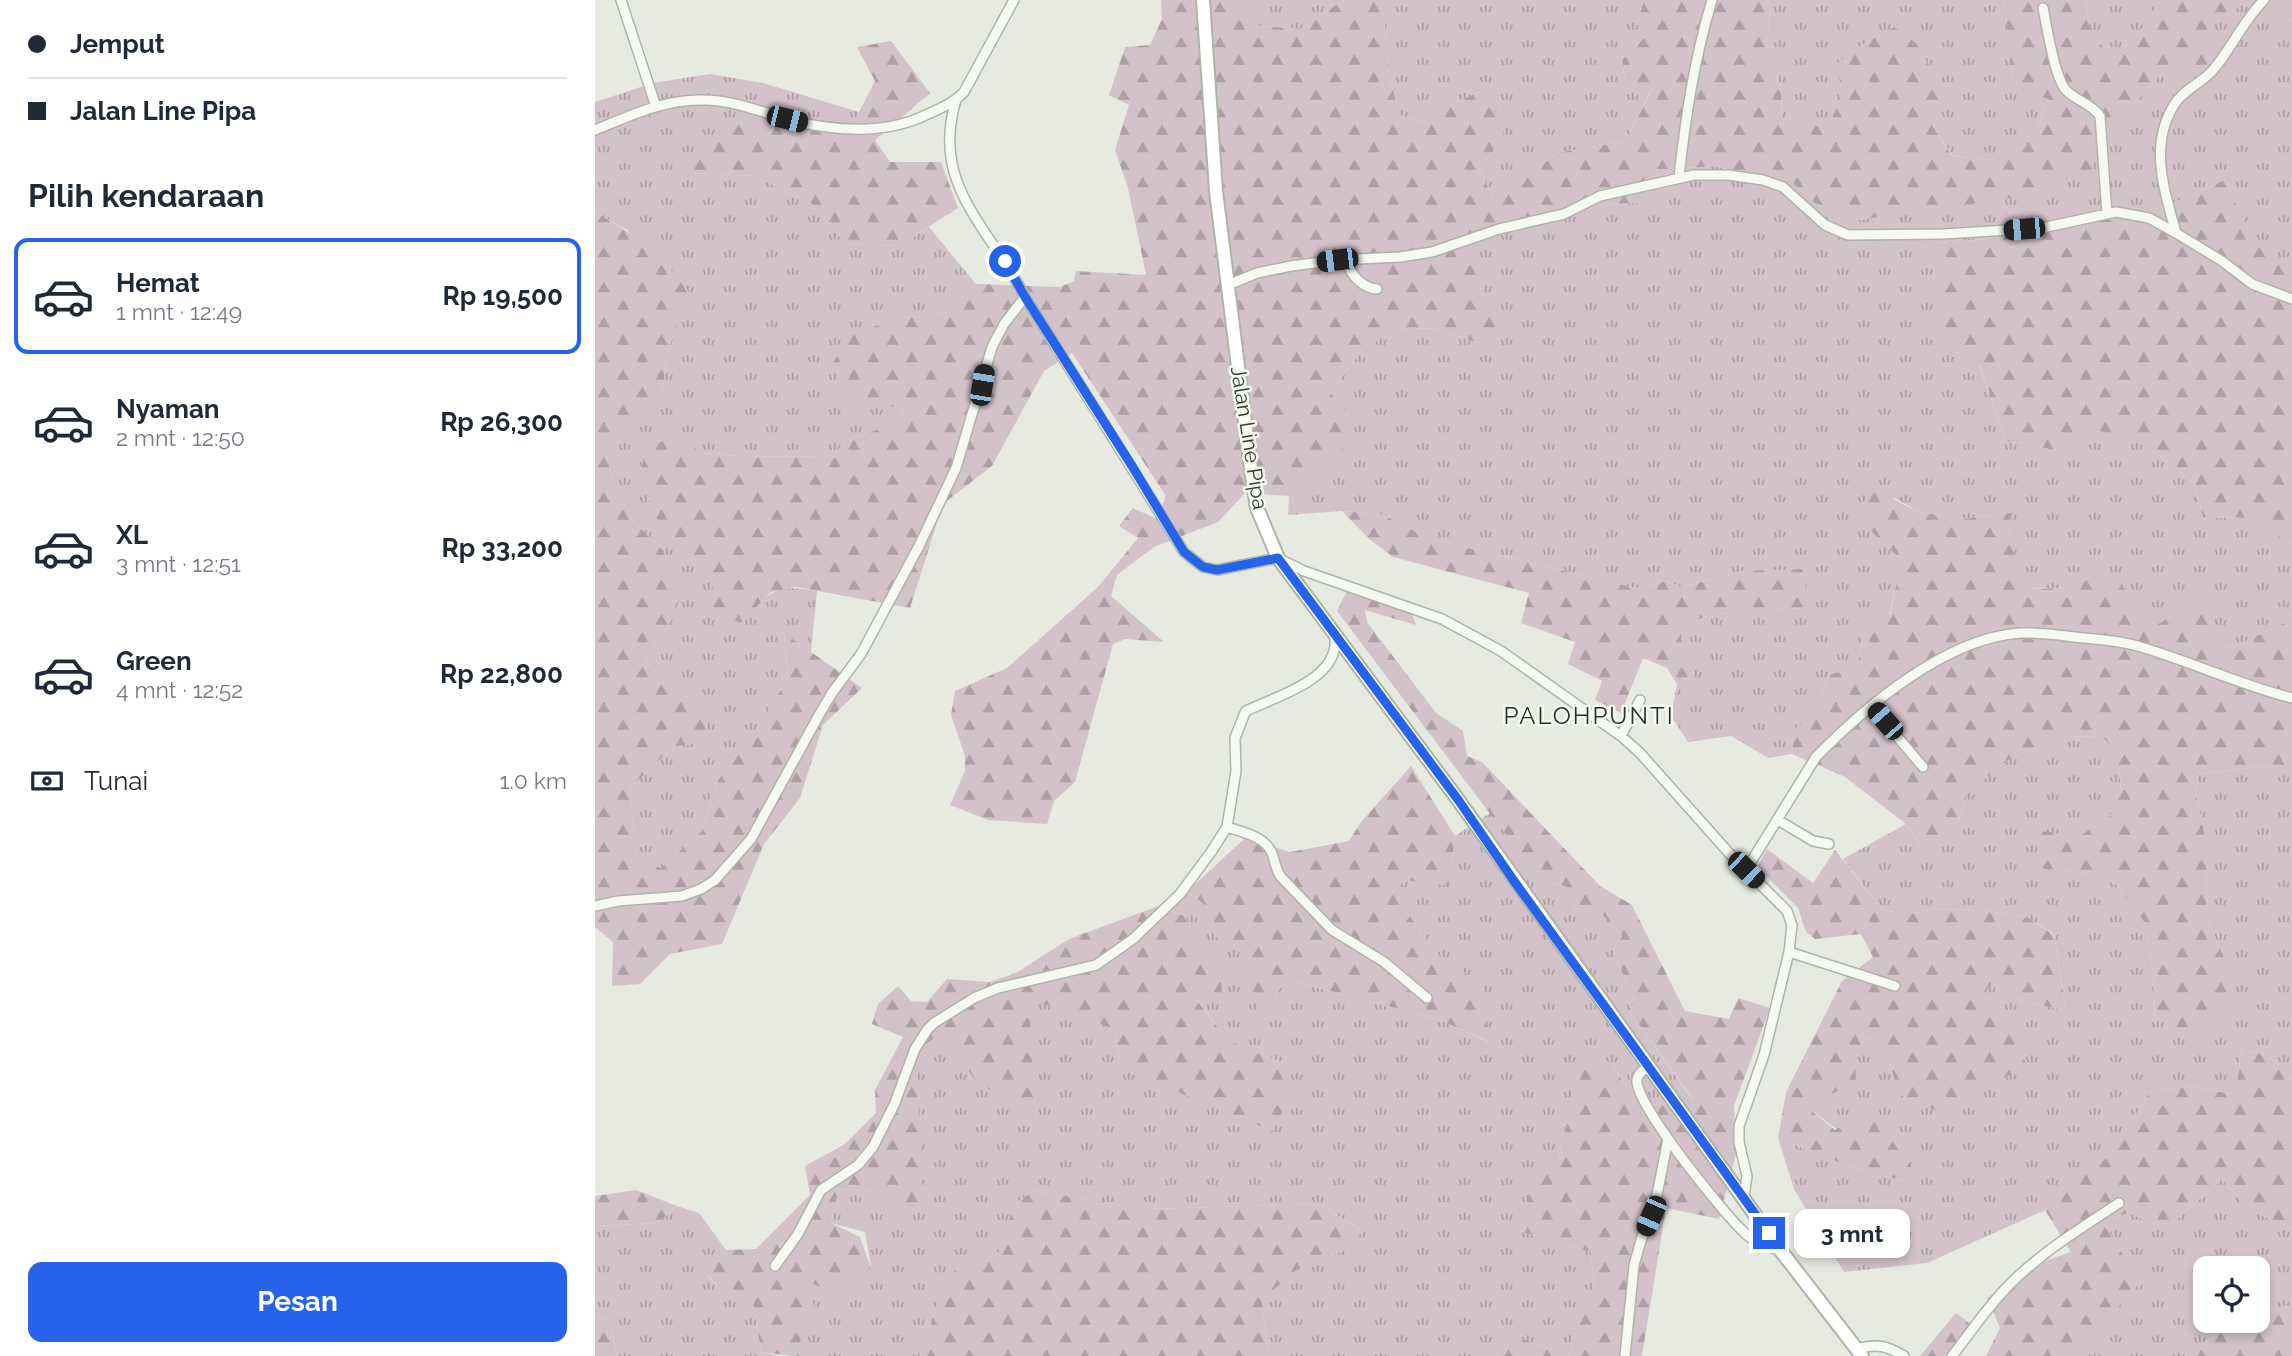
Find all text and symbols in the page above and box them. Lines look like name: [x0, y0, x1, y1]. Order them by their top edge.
text: Jemput: [70, 29, 165, 59]
text: Jalan Line Pipa: [70, 96, 256, 126]
car: [765, 104, 810, 134]
text: Pilih kendaraan: [28, 177, 264, 214]
car: [2003, 217, 2046, 241]
route start: [989, 245, 1021, 277]
car: [1315, 247, 1360, 273]
icon: car: [32, 265, 95, 328]
text: Hemat: [116, 268, 200, 298]
text: Rp 19,500: [443, 281, 563, 311]
text: 1 mnt · 12:49: [116, 298, 242, 325]
car: [969, 363, 996, 407]
street label: Jalan Line Pipa: [1226, 364, 1273, 511]
icon: car: [32, 391, 95, 454]
text: Nyaman: [116, 394, 220, 424]
text: Rp 26,300: [440, 407, 563, 437]
text: 2 mnt · 12:50: [116, 424, 245, 451]
icon: car: [32, 517, 95, 580]
text: XL: [116, 520, 148, 550]
text: Rp 33,200: [441, 533, 563, 563]
text: 3 mnt · 12:51: [116, 550, 241, 577]
icon: car: [32, 643, 95, 706]
text: Green: [116, 646, 192, 676]
text: Rp 22,800: [440, 659, 563, 689]
text: 4 mnt · 12:52: [116, 676, 243, 703]
car: [1864, 698, 1907, 744]
district label: PALOHPUNTI: [1503, 701, 1675, 730]
icon: cash: [28, 762, 66, 800]
text: Tunai: [84, 766, 148, 796]
text: 1.0 km: [500, 767, 567, 794]
car: [1724, 848, 1769, 892]
car: [1633, 1193, 1670, 1239]
callout: 3 mnt: [1793, 1208, 1909, 1258]
route end: [1753, 1217, 1785, 1249]
text: 3 mnt: [1821, 1220, 1883, 1247]
map controls: [2193, 1256, 2270, 1333]
button: locate: [2193, 1256, 2270, 1333]
button: Pesan: [28, 1262, 567, 1342]

